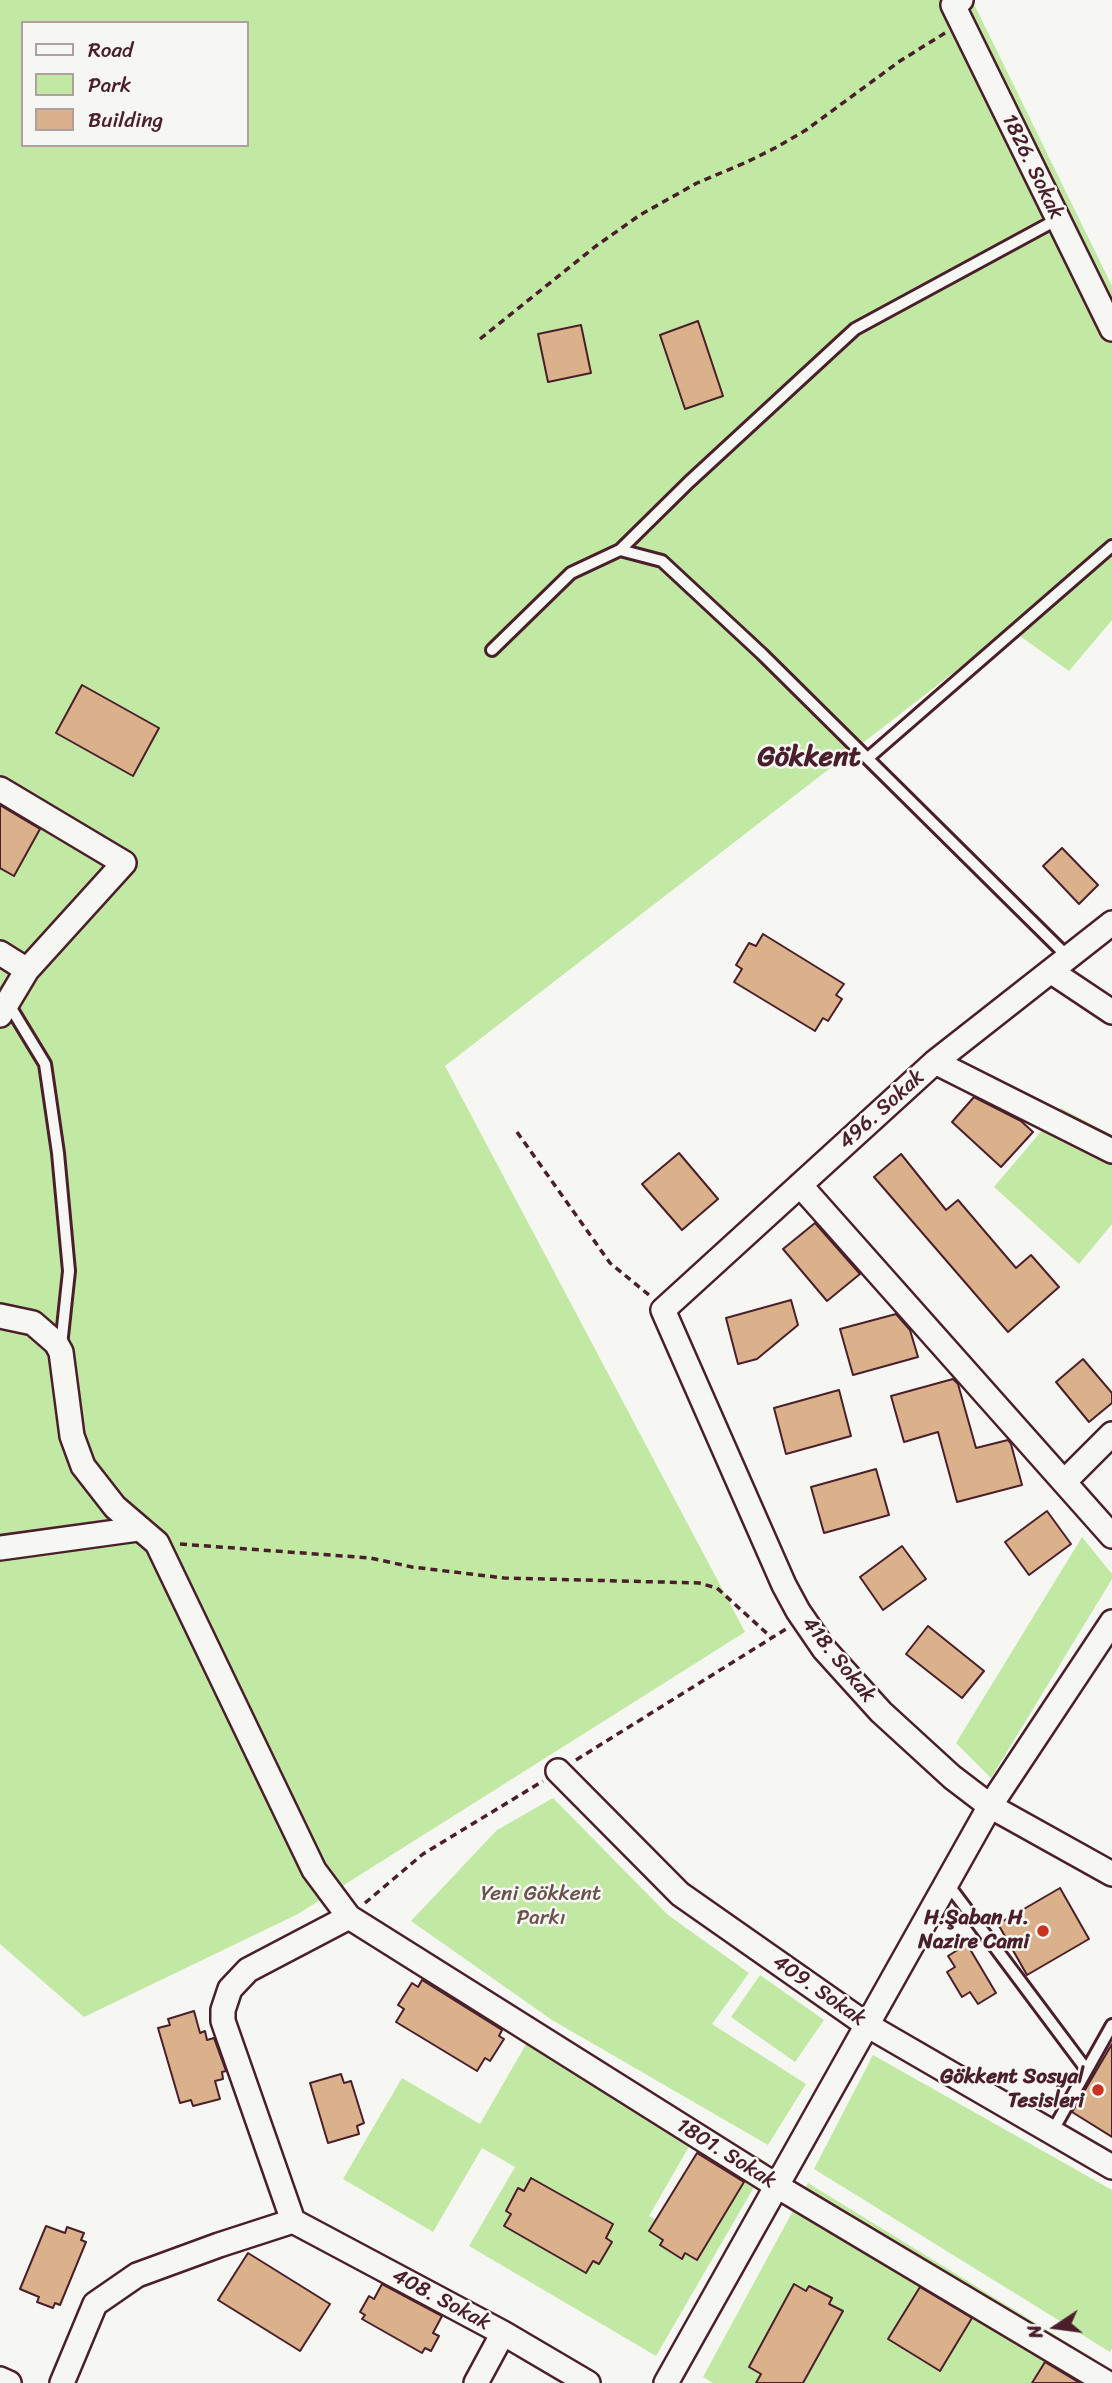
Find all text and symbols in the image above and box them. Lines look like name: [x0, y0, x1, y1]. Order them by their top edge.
legend: [21, 21, 248, 147]
text: Road: [88, 31, 133, 69]
text: Park: [88, 66, 131, 104]
text: Building: [88, 101, 163, 139]
street label: 1826. Sokak: [996, 110, 1068, 224]
district label: Gökkent: [757, 741, 861, 775]
street label: 496. Sokak: [834, 1065, 930, 1155]
street label: 418. Sokak: [796, 1612, 880, 1708]
park label: Yeni Gökkent Parkı: [481, 1882, 601, 1932]
place label: H.Şaban H. Nazire Cami: [918, 1906, 1029, 1956]
marker: H.Şaban H. Nazire Cami: [1035, 1923, 1051, 1939]
street label: 409. Sokak: [768, 1950, 870, 2032]
place label: Gökkent Sosyal Tesisleri: [940, 2065, 1084, 2115]
marker: Gökkent Sosyal Tesisleri: [1090, 2082, 1106, 2098]
street label: 1801. Sokak: [672, 2114, 780, 2194]
street label: 408. Sokak: [388, 2264, 494, 2336]
north arrow: [1021, 2292, 1091, 2362]
text: N: [1017, 2322, 1053, 2342]

